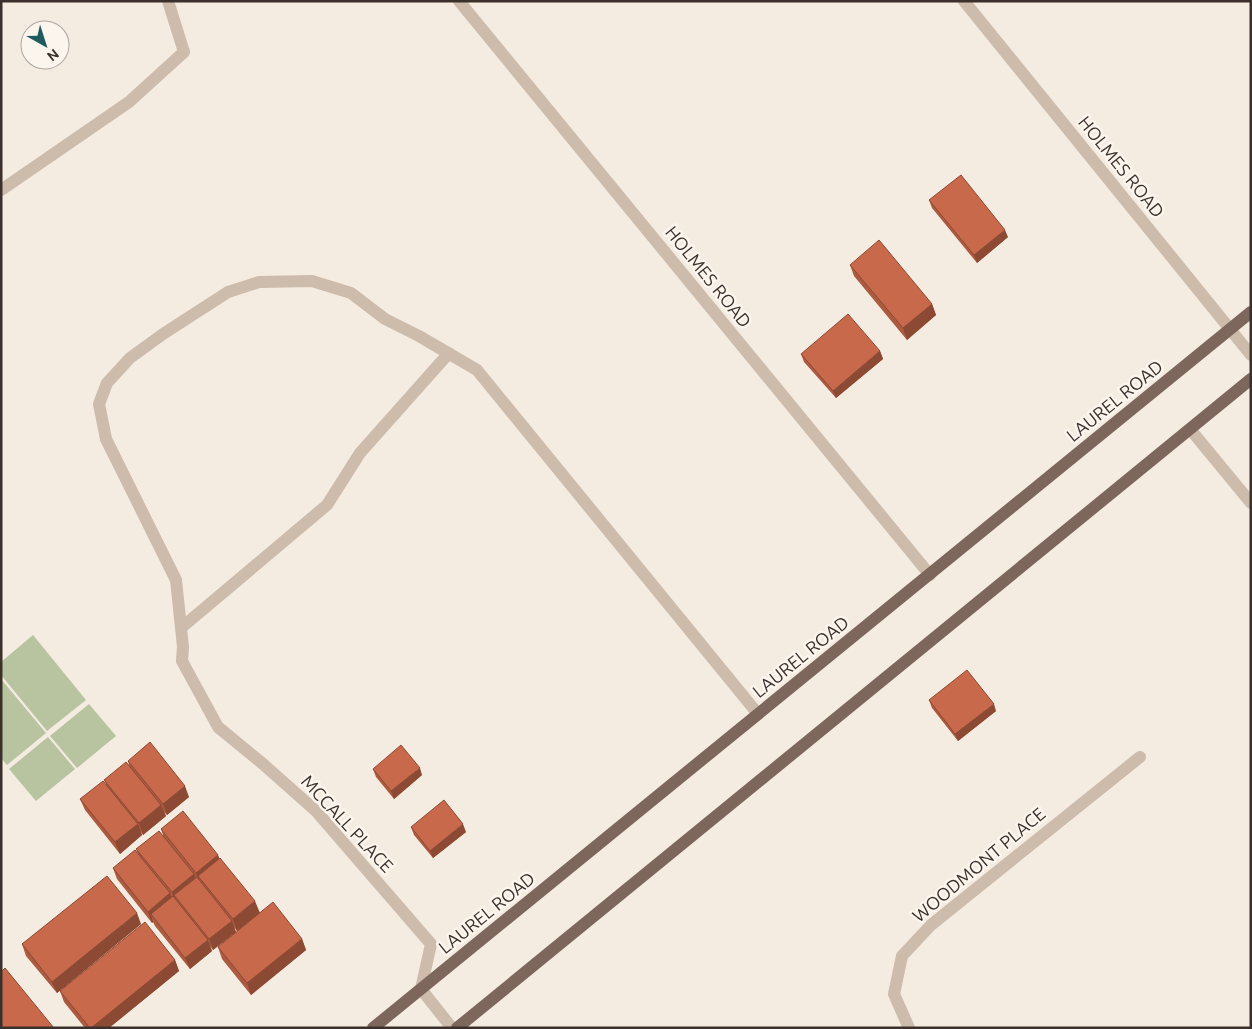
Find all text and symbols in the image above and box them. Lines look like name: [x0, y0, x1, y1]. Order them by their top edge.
north arrow: [20, 20, 70, 70]
text: N: [44, 46, 62, 65]
street label: HOLMES ROAD: [1075, 112, 1169, 221]
street label: HOLMES ROAD: [662, 222, 756, 331]
street label: LAUREL ROAD: [1062, 355, 1166, 445]
street label: LAUREL ROAD: [748, 611, 852, 701]
street label: MCCALL PLACE: [298, 771, 398, 876]
street label: WOODMONT PLACE: [908, 803, 1049, 926]
street label: LAUREL ROAD: [434, 867, 538, 957]

